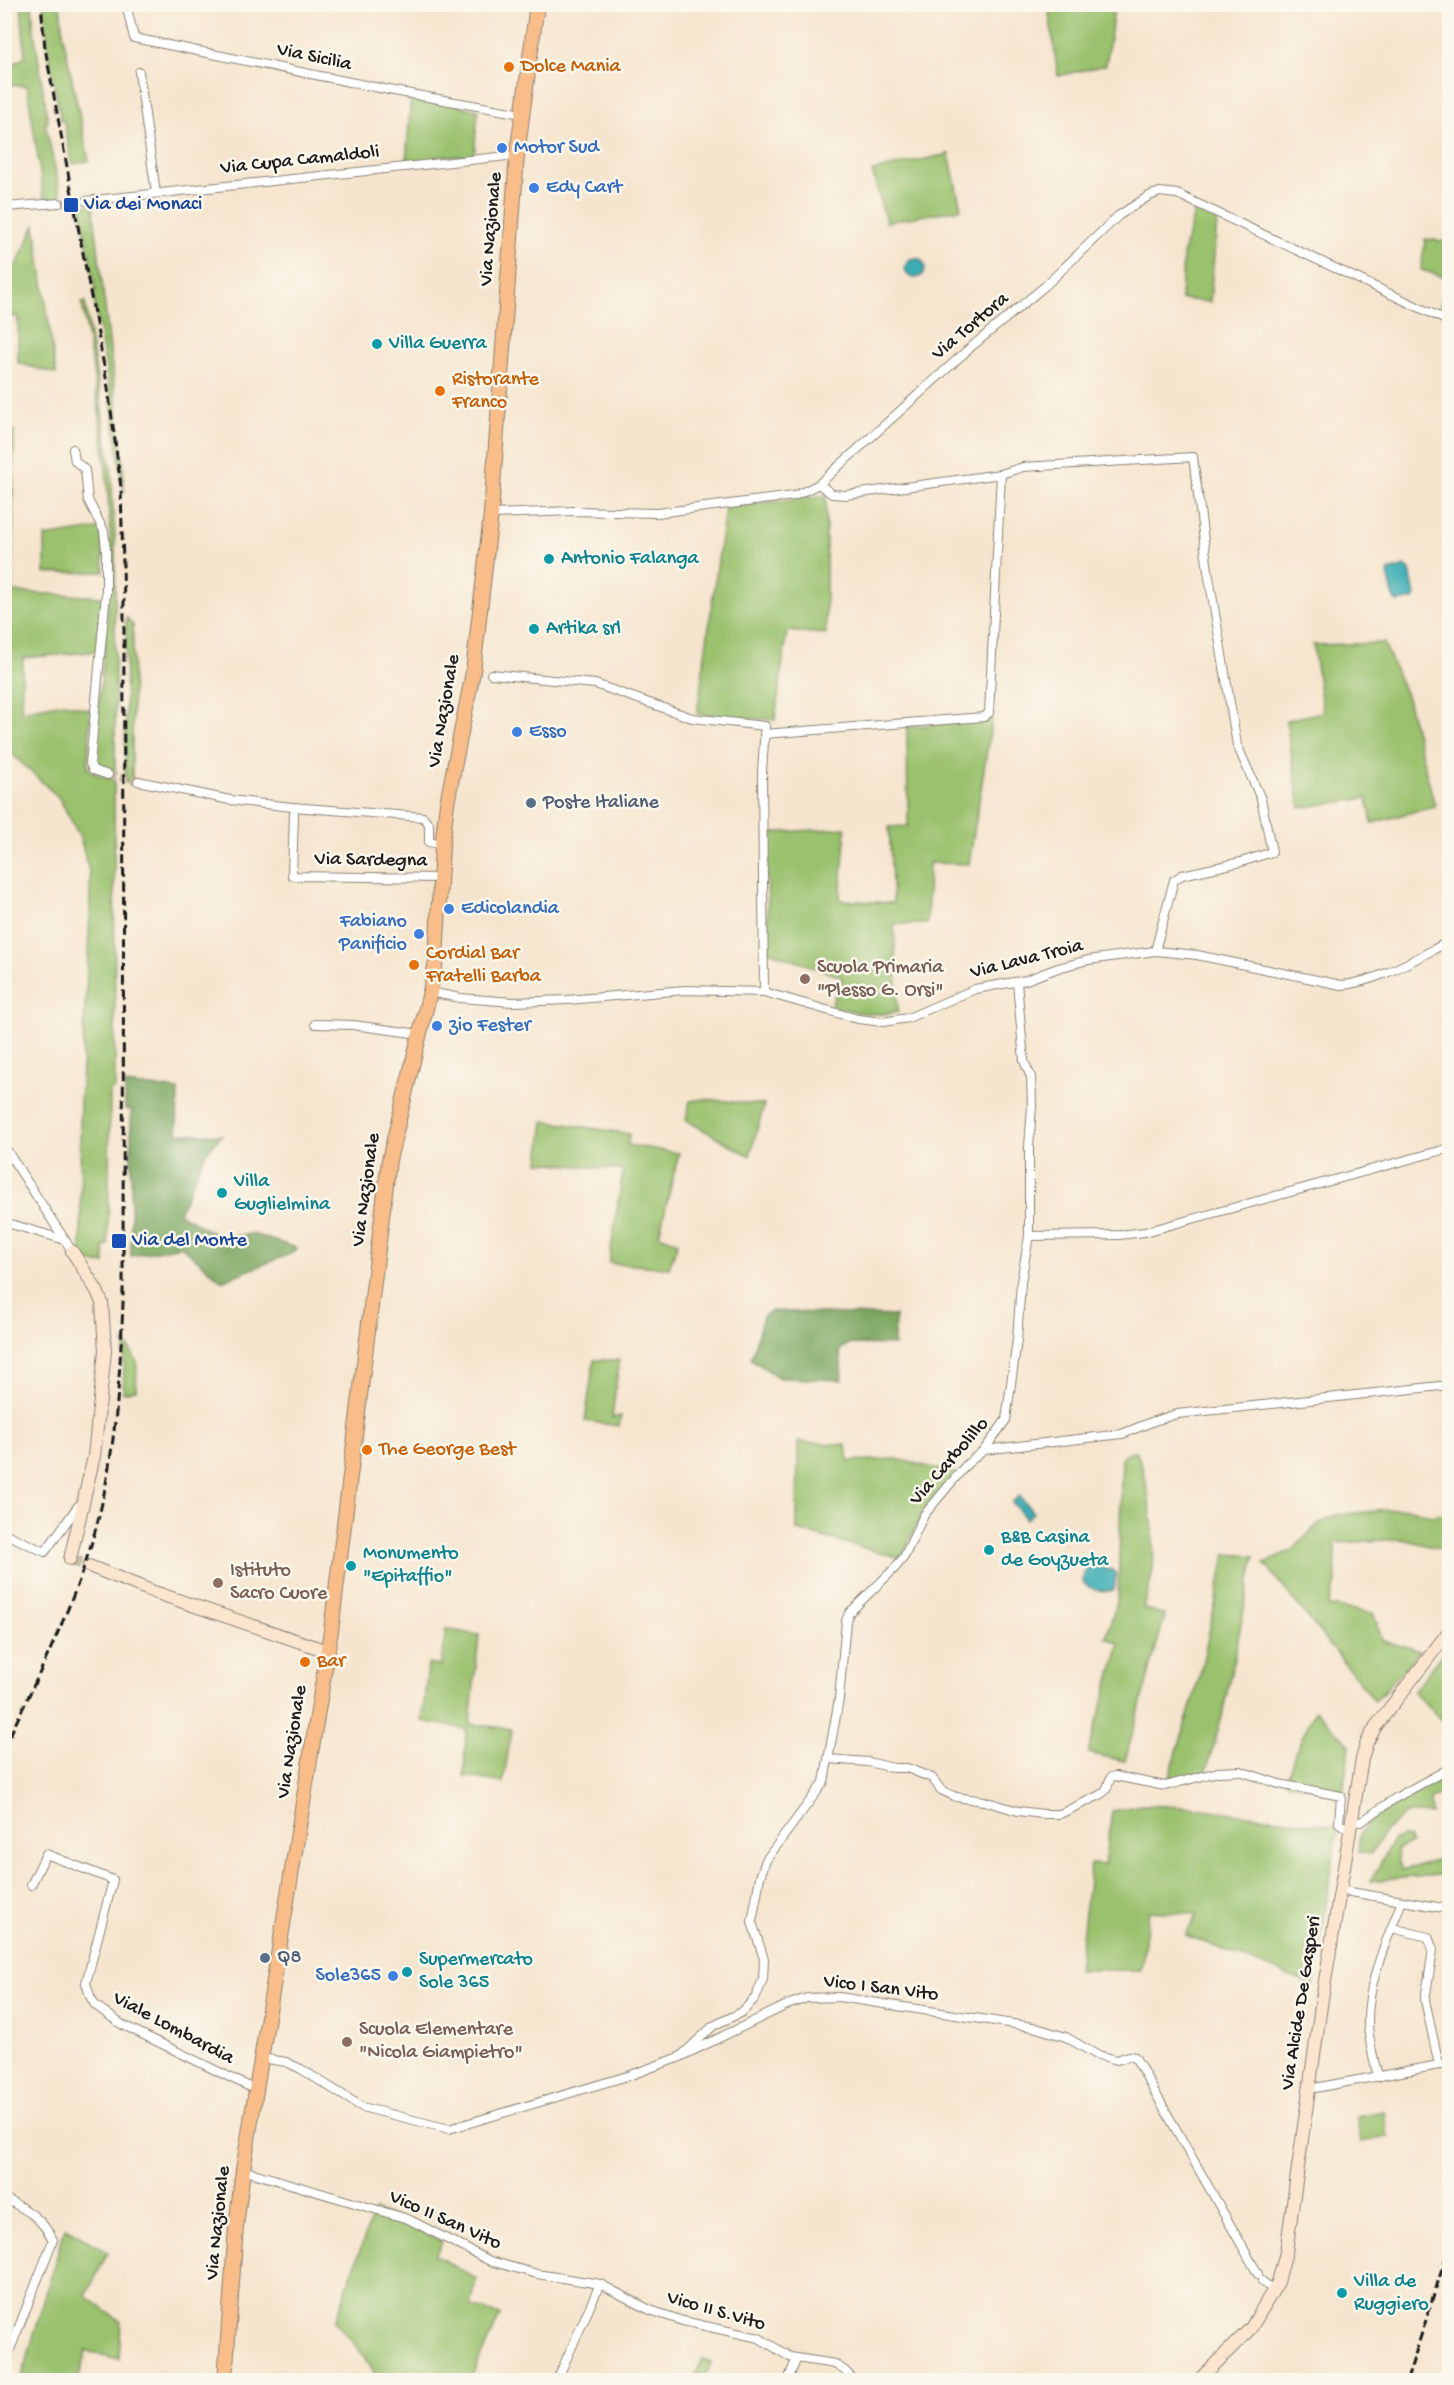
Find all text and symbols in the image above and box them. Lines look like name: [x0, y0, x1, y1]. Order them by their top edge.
street label: Via Sicilia: [274, 39, 354, 77]
place label: Dolce Mania: [519, 56, 621, 79]
marker: Dolce Mania: [502, 60, 516, 74]
place label: Motor Sud: [514, 137, 601, 160]
street label: Via Cupa Camaldoli: [218, 141, 381, 181]
marker: Motor Sud: [495, 141, 509, 155]
street label: Via Nazionale: [475, 170, 508, 288]
place label: Edy Cart: [546, 177, 624, 200]
marker: Edy Cart: [527, 181, 541, 195]
place label: Via dei Monaci: [83, 194, 202, 217]
marker: Via dei Monaci: [62, 196, 80, 214]
street label: Via Tortora: [927, 288, 1015, 366]
place label: Villa Guerra: [388, 333, 488, 356]
marker: Villa Guerra: [370, 337, 384, 351]
place label: Ristorante Franco: [451, 369, 540, 415]
marker: Ristorante Franco: [433, 384, 447, 398]
place label: Antonio Falanga: [561, 548, 700, 571]
marker: Antonio Falanga: [542, 552, 556, 566]
place label: Artika srl: [546, 618, 621, 641]
marker: Artika srl: [527, 622, 541, 636]
street label: Via Nazionale: [424, 652, 466, 770]
place label: Esso: [529, 721, 567, 744]
marker: Esso: [510, 725, 524, 739]
place label: Poste Italiane: [542, 792, 659, 815]
marker: Poste Italiane: [524, 796, 538, 810]
street label: Via Sardegna: [313, 849, 428, 873]
place label: Edicolandia: [461, 898, 560, 921]
marker: Edicolandia: [442, 902, 456, 916]
place label: Fabiano Panificio: [338, 911, 407, 957]
marker: Fabiano Panificio: [412, 927, 426, 941]
street label: Via Lava Troia: [967, 935, 1086, 985]
place label: Cordial Bar Fratelli Barba: [425, 943, 542, 989]
place label: Scuola Primaria "Plesso G. Orsi": [817, 957, 944, 1003]
marker: Cordial Bar Fratelli Barba: [407, 958, 421, 972]
marker: Scuola Primaria "Plesso G. Orsi": [798, 972, 812, 986]
place label: zio Fester: [449, 1015, 533, 1038]
marker: zio Fester: [430, 1019, 444, 1033]
street label: Via Nazionale: [348, 1131, 386, 1249]
place label: Villa Guglielmina: [233, 1171, 331, 1217]
marker: Villa Guglielmina: [215, 1186, 229, 1200]
place label: Via del Monte: [131, 1230, 247, 1253]
marker: Via del Monte: [110, 1232, 128, 1250]
street label: Via Carbolillo: [905, 1413, 995, 1512]
place label: The George Best: [378, 1439, 517, 1462]
marker: The George Best: [360, 1443, 374, 1457]
place label: B&B Casina de Goyzueta: [1000, 1527, 1109, 1573]
place label: Monumento "Epitaffio": [363, 1543, 459, 1589]
marker: B&B Casina de Goyzueta: [982, 1543, 996, 1557]
marker: Monumento "Epitaffio": [344, 1559, 358, 1573]
place label: Istituto Sacro Cuore: [230, 1560, 328, 1606]
marker: Istituto Sacro Cuore: [211, 1576, 225, 1590]
place label: Bar: [316, 1651, 347, 1674]
marker: Bar: [298, 1655, 312, 1669]
street label: Via Nazionale: [273, 1683, 313, 1801]
street label: Via Alcide De Gasperi: [1277, 1914, 1327, 2093]
place label: Q8: [277, 1947, 301, 1970]
place label: Supermercato Sole 365: [419, 1949, 533, 1995]
marker: Q8: [258, 1951, 272, 1965]
place label: Sole365: [316, 1965, 381, 1988]
marker: Supermercato Sole 365: [400, 1965, 414, 1979]
marker: Sole365: [386, 1969, 400, 1983]
street label: Vico I San Vito: [821, 1970, 940, 2007]
street label: Viale Lombardia: [108, 1987, 238, 2071]
place label: Scuola Elementare "Nicola Giampietro": [359, 2019, 523, 2065]
marker: Scuola Elementare "Nicola Giampietro": [340, 2035, 354, 2049]
street label: Via Nazionale: [201, 2164, 236, 2282]
street label: Vico II San Vito: [384, 2186, 505, 2256]
place label: Villa de Ruggiero: [1353, 2271, 1429, 2317]
marker: Villa de Ruggiero: [1335, 2286, 1349, 2300]
street label: Vico II S.Vito: [663, 2287, 768, 2337]

